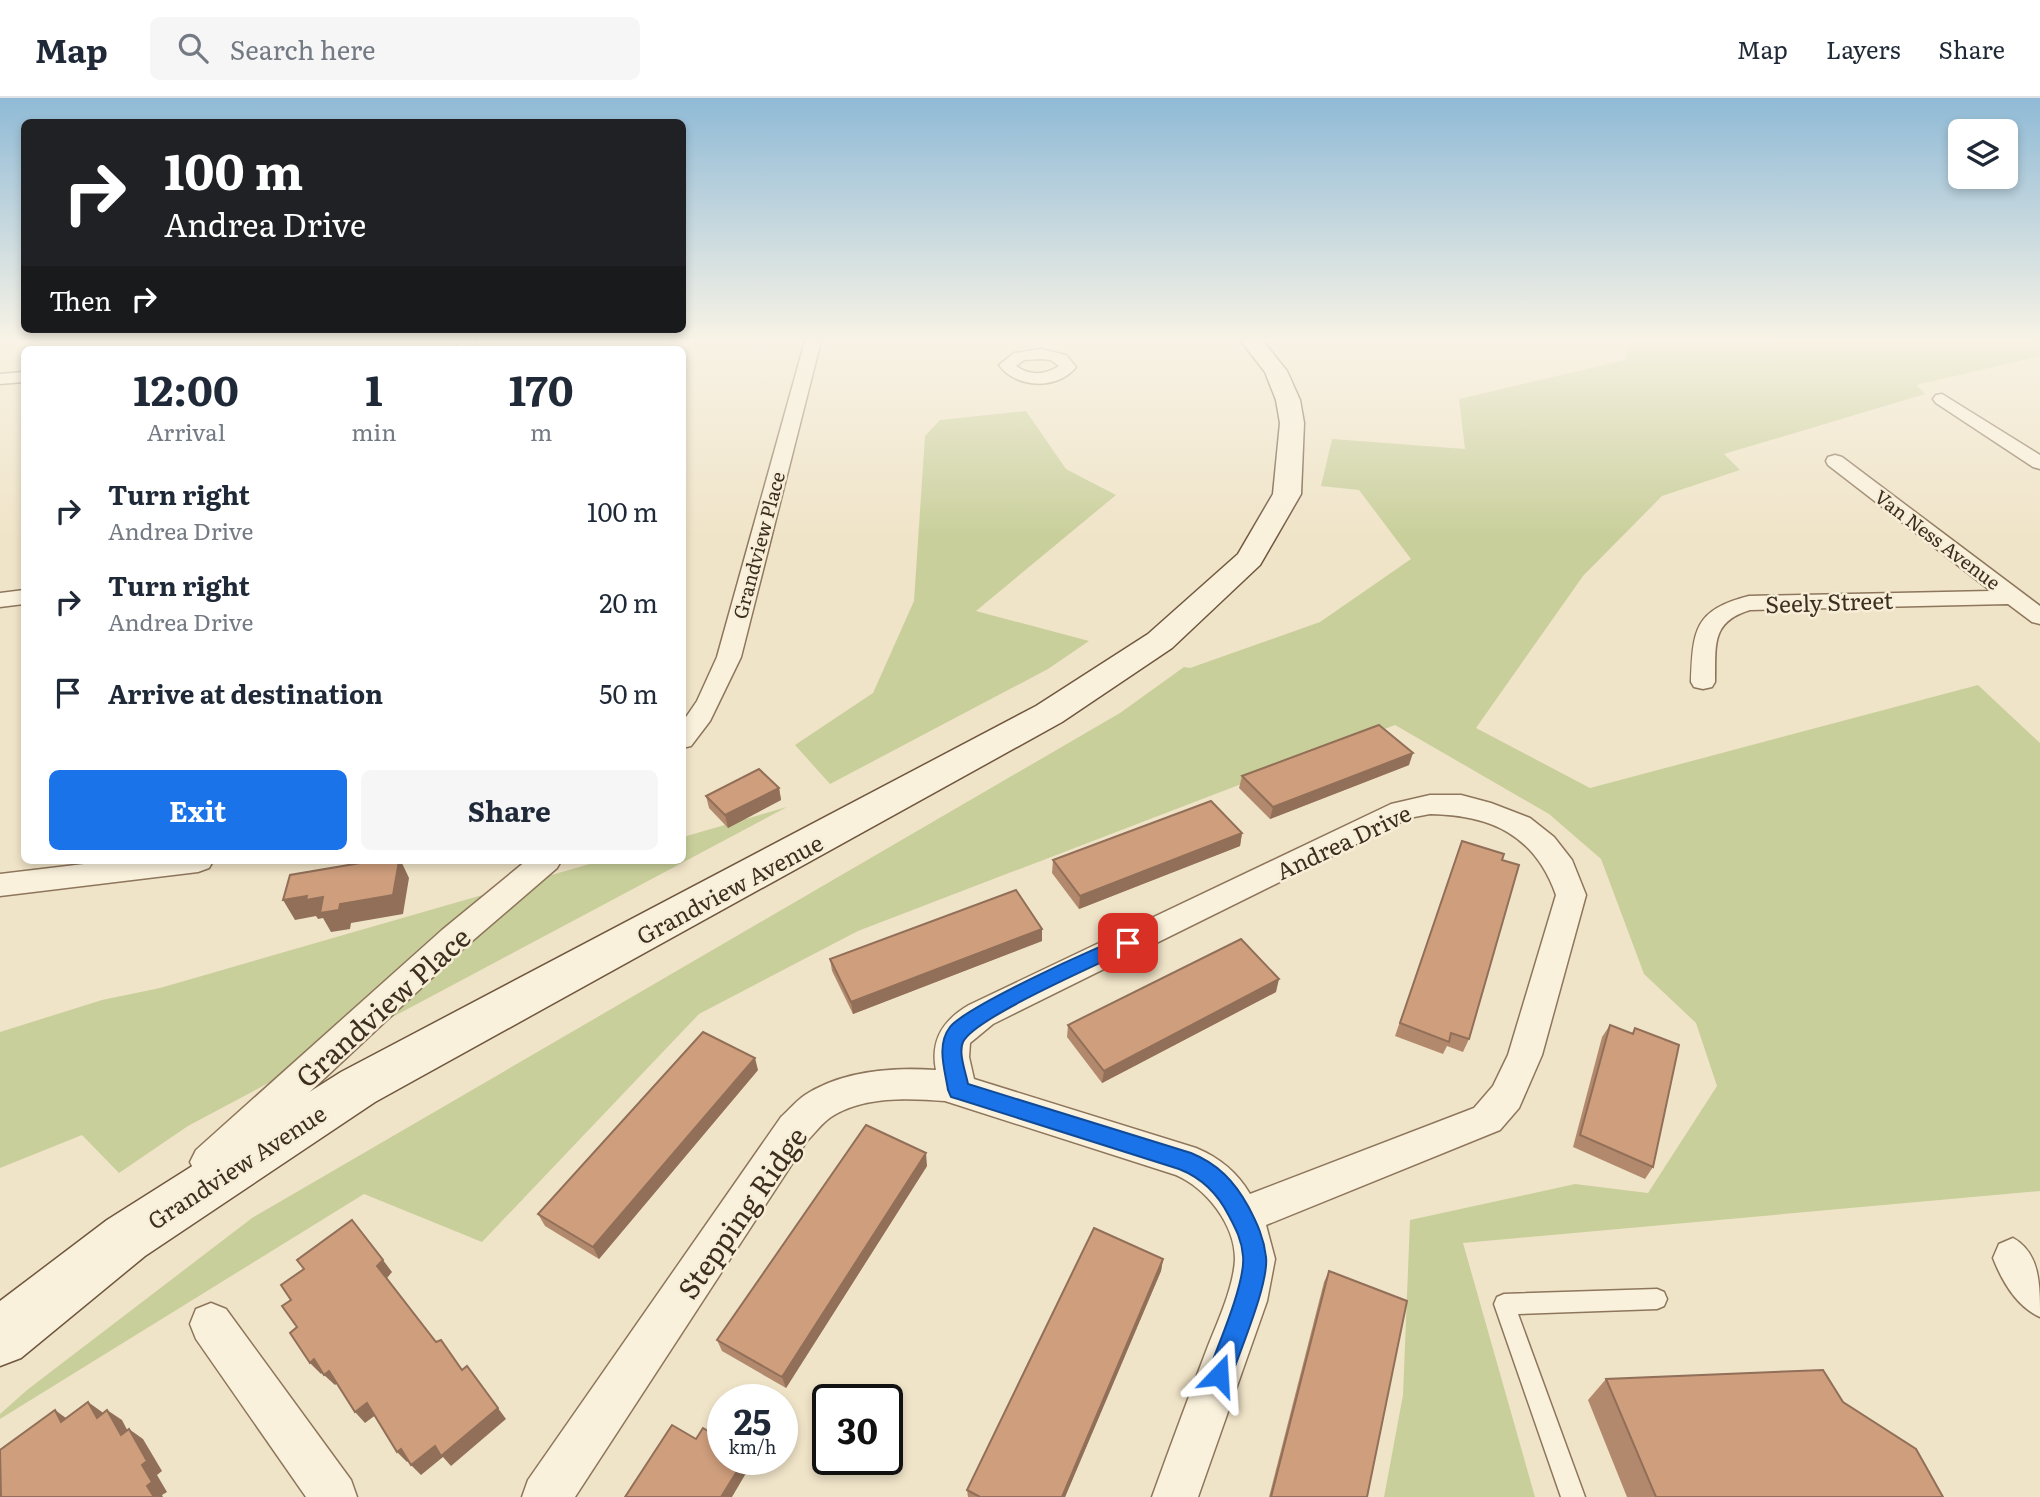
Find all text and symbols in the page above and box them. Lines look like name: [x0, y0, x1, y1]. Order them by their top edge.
search box: [150, 17, 640, 80]
text: Map: [35, 24, 108, 73]
icon: search: [174, 29, 212, 67]
text: Search here: [230, 29, 376, 68]
text: Map: [1737, 31, 1788, 66]
text: Layers: [1826, 31, 1900, 66]
text: Share: [1938, 31, 2005, 66]
map controls: [1948, 119, 2018, 189]
button: layers: [1948, 119, 2018, 189]
text: 100 m: [164, 132, 303, 205]
icon: right: [49, 147, 140, 238]
text: Andrea Drive: [164, 199, 366, 247]
text: Then: [49, 280, 111, 319]
icon: right: [125, 280, 163, 318]
text: 12:00: [133, 357, 239, 419]
text: 1: [365, 357, 383, 419]
text: 170: [509, 357, 574, 419]
text: Arrival: [147, 414, 225, 448]
text: min: [351, 414, 396, 448]
text: m: [530, 414, 552, 448]
street label: Grandview Place: [725, 468, 791, 622]
text: Turn right: [108, 474, 250, 513]
street label: Van Ness Avenue: [1869, 482, 2007, 596]
text: 100 m: [587, 491, 658, 530]
icon: right: [49, 492, 87, 530]
text: Andrea Drive: [108, 513, 254, 547]
text: Turn right: [108, 565, 250, 604]
text: 20 m: [599, 582, 658, 621]
street label: Seely Street: [1765, 582, 1894, 620]
icon: right: [49, 583, 87, 621]
text: Andrea Drive: [108, 604, 254, 638]
text: Arrive at destination: [108, 673, 383, 712]
text: 50 m: [599, 673, 658, 712]
icon: arrive: [49, 674, 87, 712]
button: Exit: [49, 770, 347, 850]
button: Share: [361, 770, 658, 850]
street label: Andrea Drive: [1270, 795, 1416, 887]
street label: Grandview Avenue: [630, 824, 828, 952]
pin: [1098, 913, 1158, 973]
street label: Grandview Place: [285, 916, 479, 1096]
icon: arrive: [1109, 924, 1147, 962]
street label: Grandview Avenue: [140, 1095, 332, 1237]
street label: Stepping Ridge: [666, 1117, 816, 1307]
position arrow: [1182, 1338, 1256, 1412]
speed limit sign: 30: [812, 1384, 903, 1475]
text: 25: [734, 1394, 771, 1446]
text: km/h: [729, 1433, 776, 1460]

